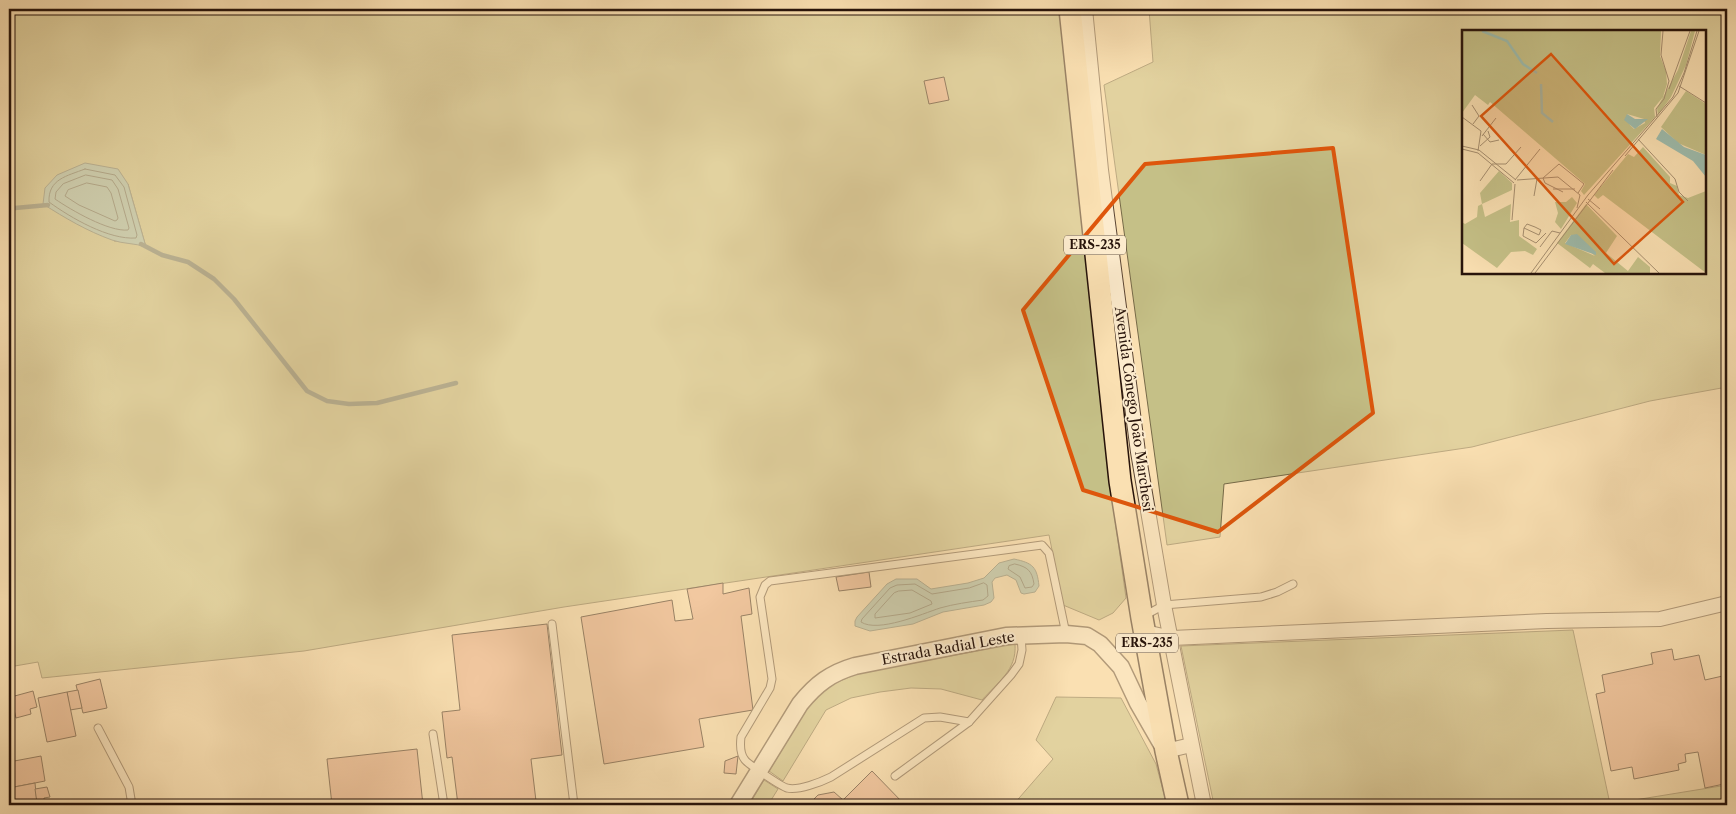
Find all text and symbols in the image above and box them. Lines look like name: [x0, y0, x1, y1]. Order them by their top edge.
inset map: [1462, 30, 1706, 274]
road number: ERS-235: [1064, 236, 1126, 254]
street label: Avenida Cônego João Marchesi: [1111, 304, 1157, 513]
street label: Estrada Radial Leste: [880, 627, 1016, 669]
road number: ERS-235: [1116, 634, 1178, 652]

